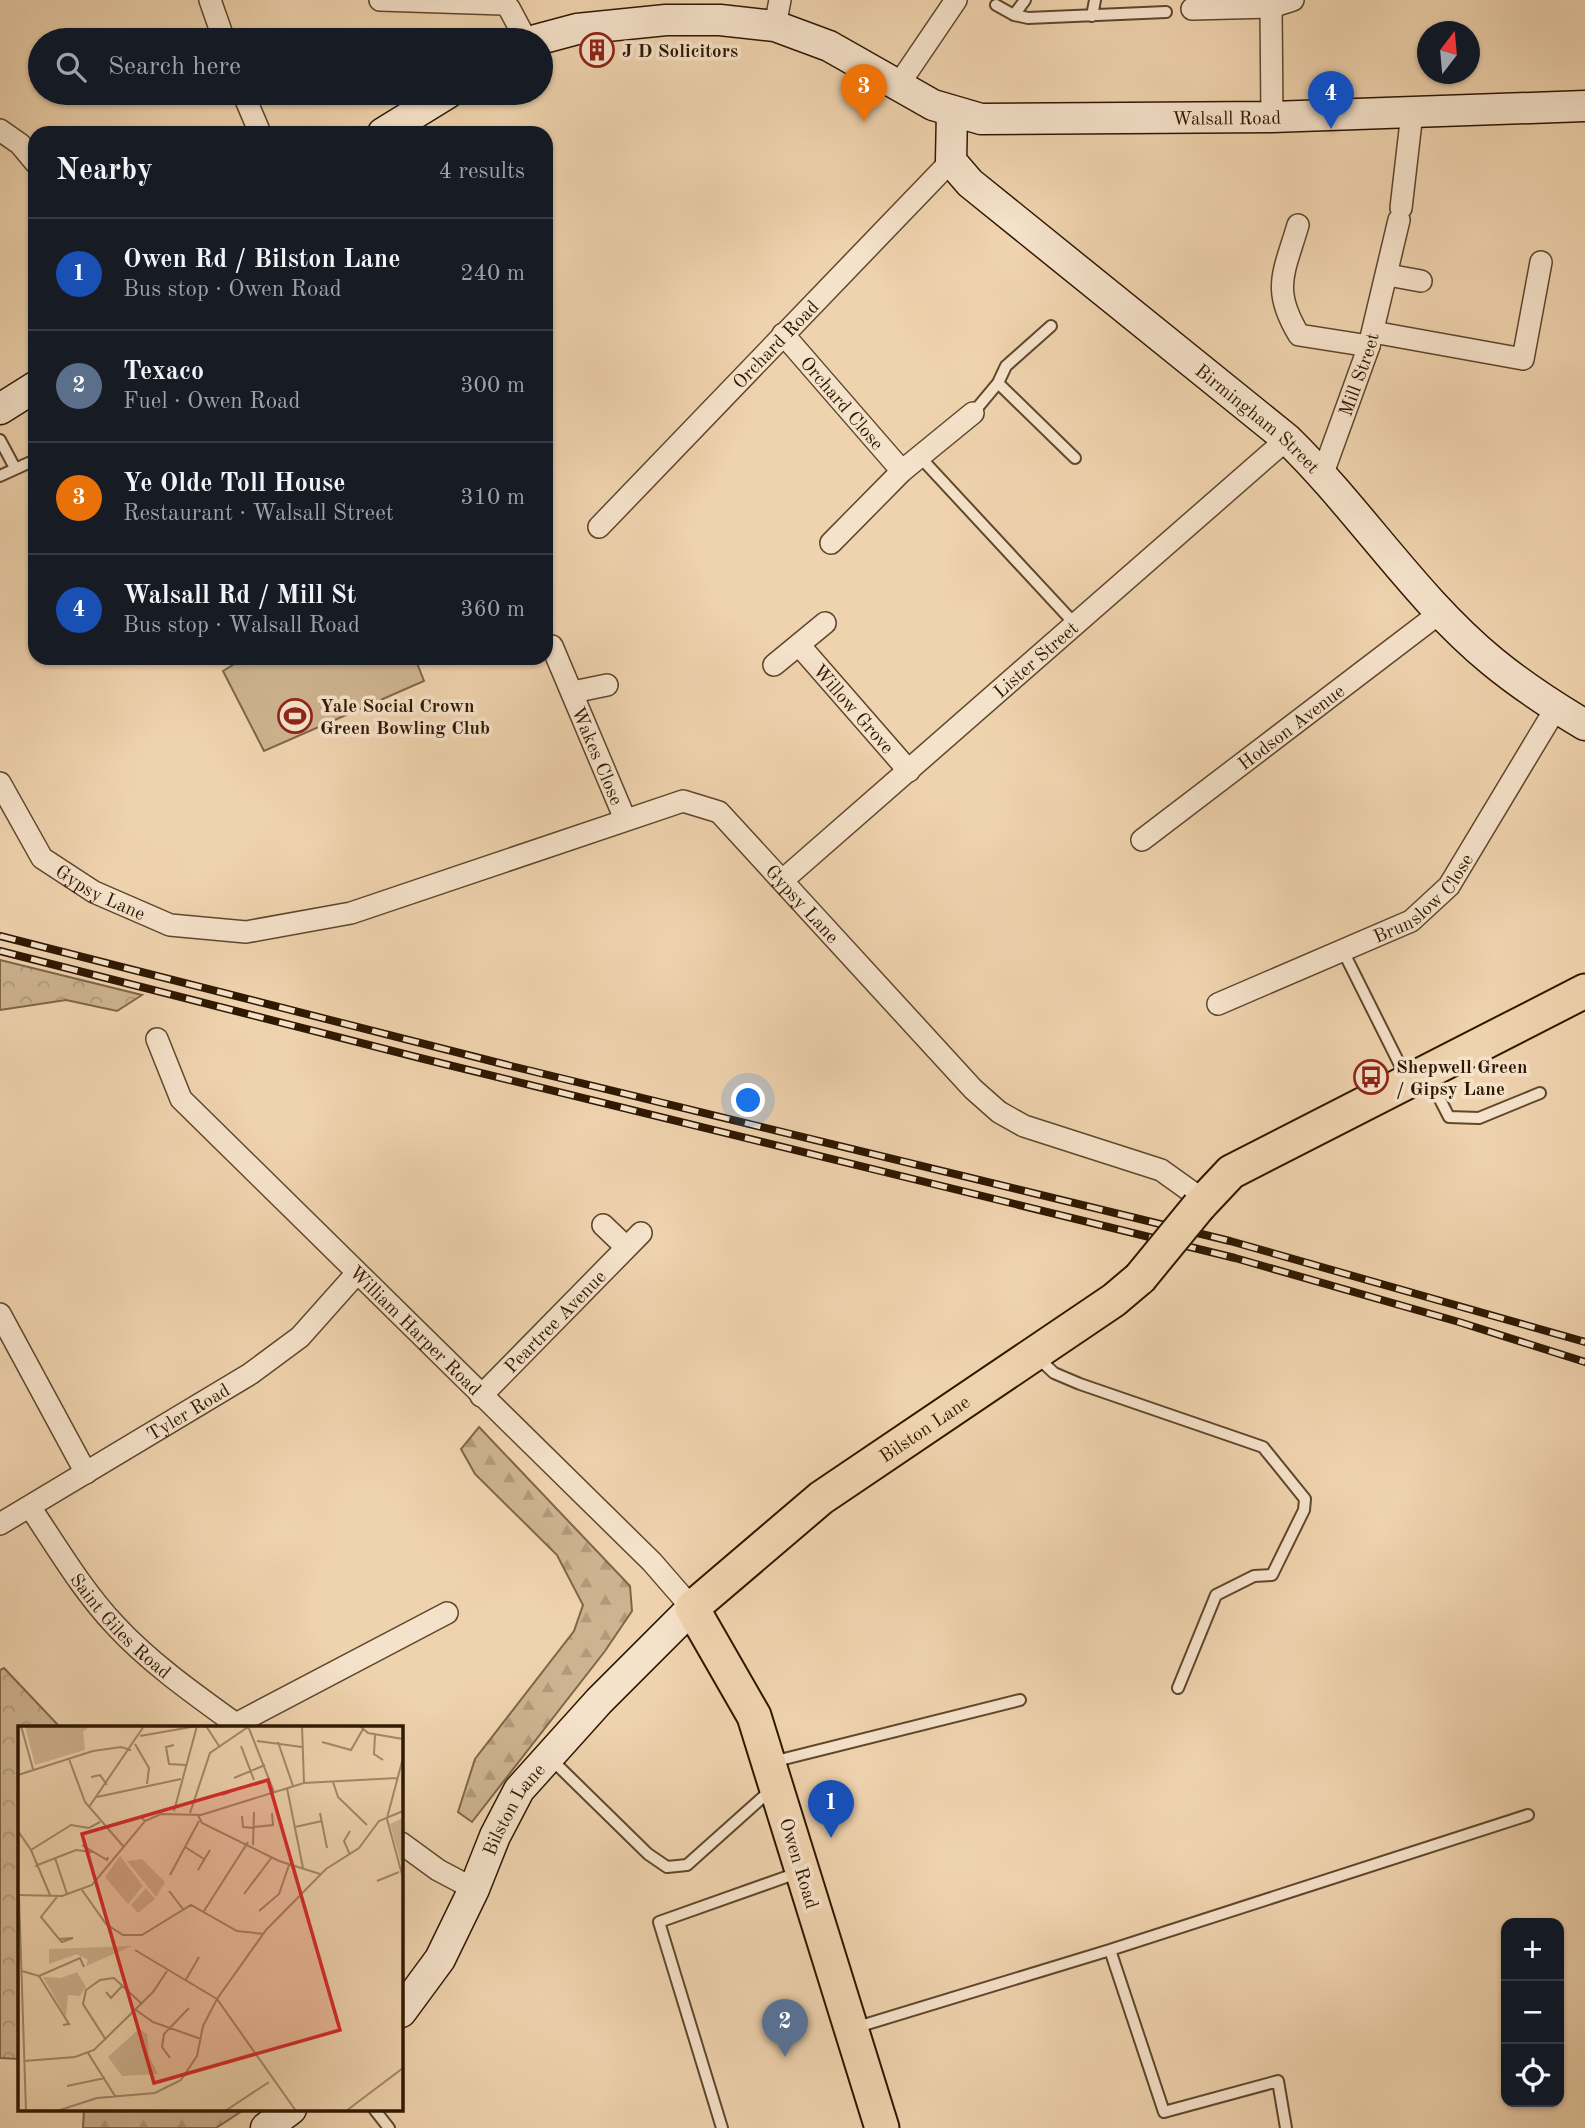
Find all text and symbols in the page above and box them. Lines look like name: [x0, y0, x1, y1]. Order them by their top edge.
north arrow: [1417, 21, 1480, 84]
search box: [28, 28, 553, 105]
building icon: J D Solicitors: [578, 31, 616, 69]
place label: J D Solicitors: [622, 43, 738, 62]
icon: search: [52, 48, 90, 86]
text: Search here: [108, 54, 241, 80]
pin: 3: [841, 64, 887, 122]
pin: 4: [1308, 71, 1354, 129]
street label: Walsall Road: [1172, 110, 1282, 130]
text: Nearby: [56, 156, 153, 186]
text: 4 results: [439, 160, 525, 183]
text: Owen Rd / Bilston Lane: [123, 247, 400, 273]
text: 1: [72, 262, 86, 285]
text: 240 m: [460, 262, 525, 285]
text: Bus stop · Owen Road: [123, 278, 342, 301]
street label: Orchard Road: [730, 298, 823, 394]
street label: Mill Street: [1337, 331, 1384, 419]
street label: Orchard Close: [795, 354, 886, 455]
text: Texaco: [123, 359, 204, 385]
street label: Birmingham Street: [1191, 362, 1322, 478]
text: 2: [72, 374, 86, 397]
text: 300 m: [460, 374, 525, 397]
text: Fuel · Owen Road: [123, 390, 300, 413]
text: Ye Olde Toll House: [123, 471, 346, 497]
text: 3: [72, 486, 86, 509]
text: 310 m: [460, 486, 525, 509]
text: Restaurant · Walsall Street: [123, 502, 394, 525]
text: Walsall Rd / Mill St: [123, 583, 356, 609]
text: 4: [72, 598, 86, 621]
text: 360 m: [460, 598, 525, 621]
text: Bus stop · Walsall Road: [123, 614, 360, 637]
street label: Lister Street: [991, 619, 1083, 703]
street label: Willow Grove: [808, 661, 896, 758]
street label: Hodson Avenue: [1236, 682, 1349, 775]
sports icon: Yale Social Crown Green Bowling Club: [276, 697, 314, 735]
place label: Yale Social Crown Green Bowling Club: [320, 698, 490, 739]
street label: Wakes Close: [567, 705, 625, 809]
street label: Brunslow Close: [1371, 851, 1478, 948]
street label: Gypsy Lane: [51, 862, 147, 925]
street label: Gypsy Lane: [761, 862, 841, 948]
bus stop icon: Shepwell Green / Gipsy Lane: [1352, 1058, 1390, 1096]
place label: Shepwell Green / Gipsy Lane: [1396, 1059, 1528, 1100]
your location: [731, 1083, 765, 1117]
street label: William Harper Road: [345, 1263, 484, 1400]
street label: Peartree Avenue: [502, 1268, 611, 1378]
street label: Tyler Road: [144, 1381, 234, 1446]
street label: Bilston Lane: [877, 1393, 974, 1467]
street label: Saint Giles Road: [65, 1571, 173, 1684]
inset map: [18, 1726, 402, 2110]
street label: Bilston Lane: [481, 1761, 550, 1859]
pin: 1: [808, 1780, 854, 1838]
street label: Owen Road: [775, 1816, 820, 1911]
map controls: [1501, 1918, 1564, 2107]
button: +: [1501, 1918, 1564, 1981]
button: −: [1501, 1981, 1564, 2044]
pin: 2: [762, 1999, 808, 2057]
button: locate: [1501, 2044, 1564, 2107]

